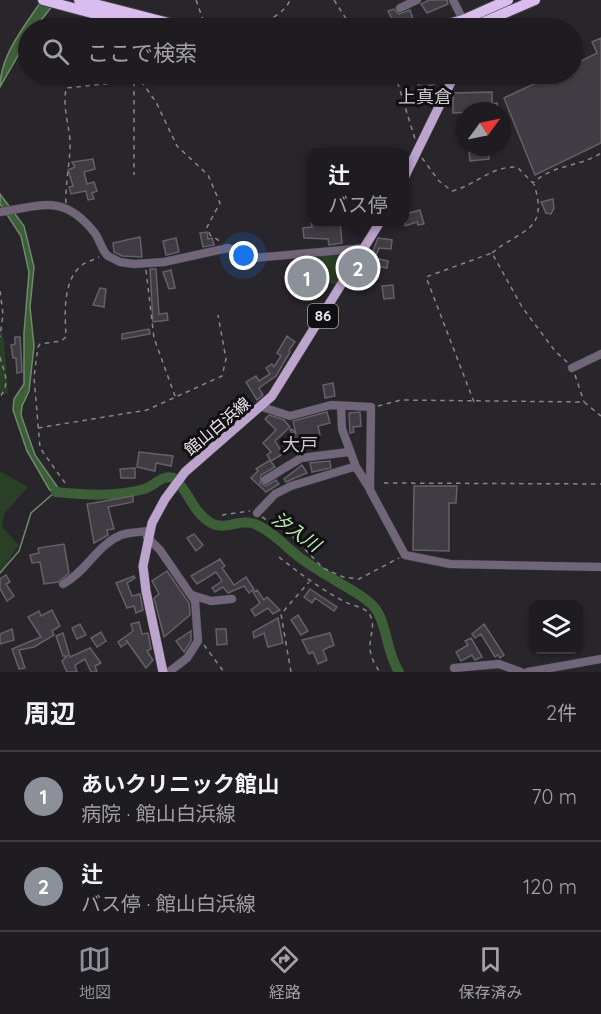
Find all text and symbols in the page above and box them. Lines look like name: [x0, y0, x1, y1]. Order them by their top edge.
search box: [18, 18, 583, 84]
icon: search: [39, 35, 72, 68]
text: ここで検索: [87, 39, 197, 67]
district label: 上真倉: [398, 85, 452, 108]
north arrow: [457, 102, 511, 156]
popup: [307, 148, 409, 226]
text: 辻: [328, 161, 350, 189]
text: バス停: [328, 192, 388, 217]
your location: [229, 241, 258, 270]
pin: 2: [338, 246, 378, 290]
pin: 1: [288, 256, 326, 300]
road number: 86: [308, 304, 338, 328]
street label: 館山白浜線: [180, 393, 254, 459]
district label: 大戸: [282, 433, 318, 456]
water label: 汐入川: [268, 507, 327, 558]
map controls: [529, 600, 583, 654]
button: layers: [529, 600, 583, 654]
text: 周辺: [24, 697, 76, 730]
text: 2件: [546, 700, 577, 725]
text: あいクリニック館山: [81, 770, 279, 798]
text: 1: [40, 784, 47, 809]
text: 70 m: [531, 784, 577, 809]
text: 病院 · 館山白浜線: [81, 801, 236, 826]
text: 辻: [81, 860, 103, 888]
text: 2: [38, 874, 49, 899]
text: 120 m: [523, 874, 577, 899]
text: バス停 · 館山白浜線: [81, 891, 256, 916]
tab: 地図: [78, 943, 111, 1003]
tab: 経路: [268, 943, 301, 1003]
tab: 保存済み: [458, 943, 522, 1003]

